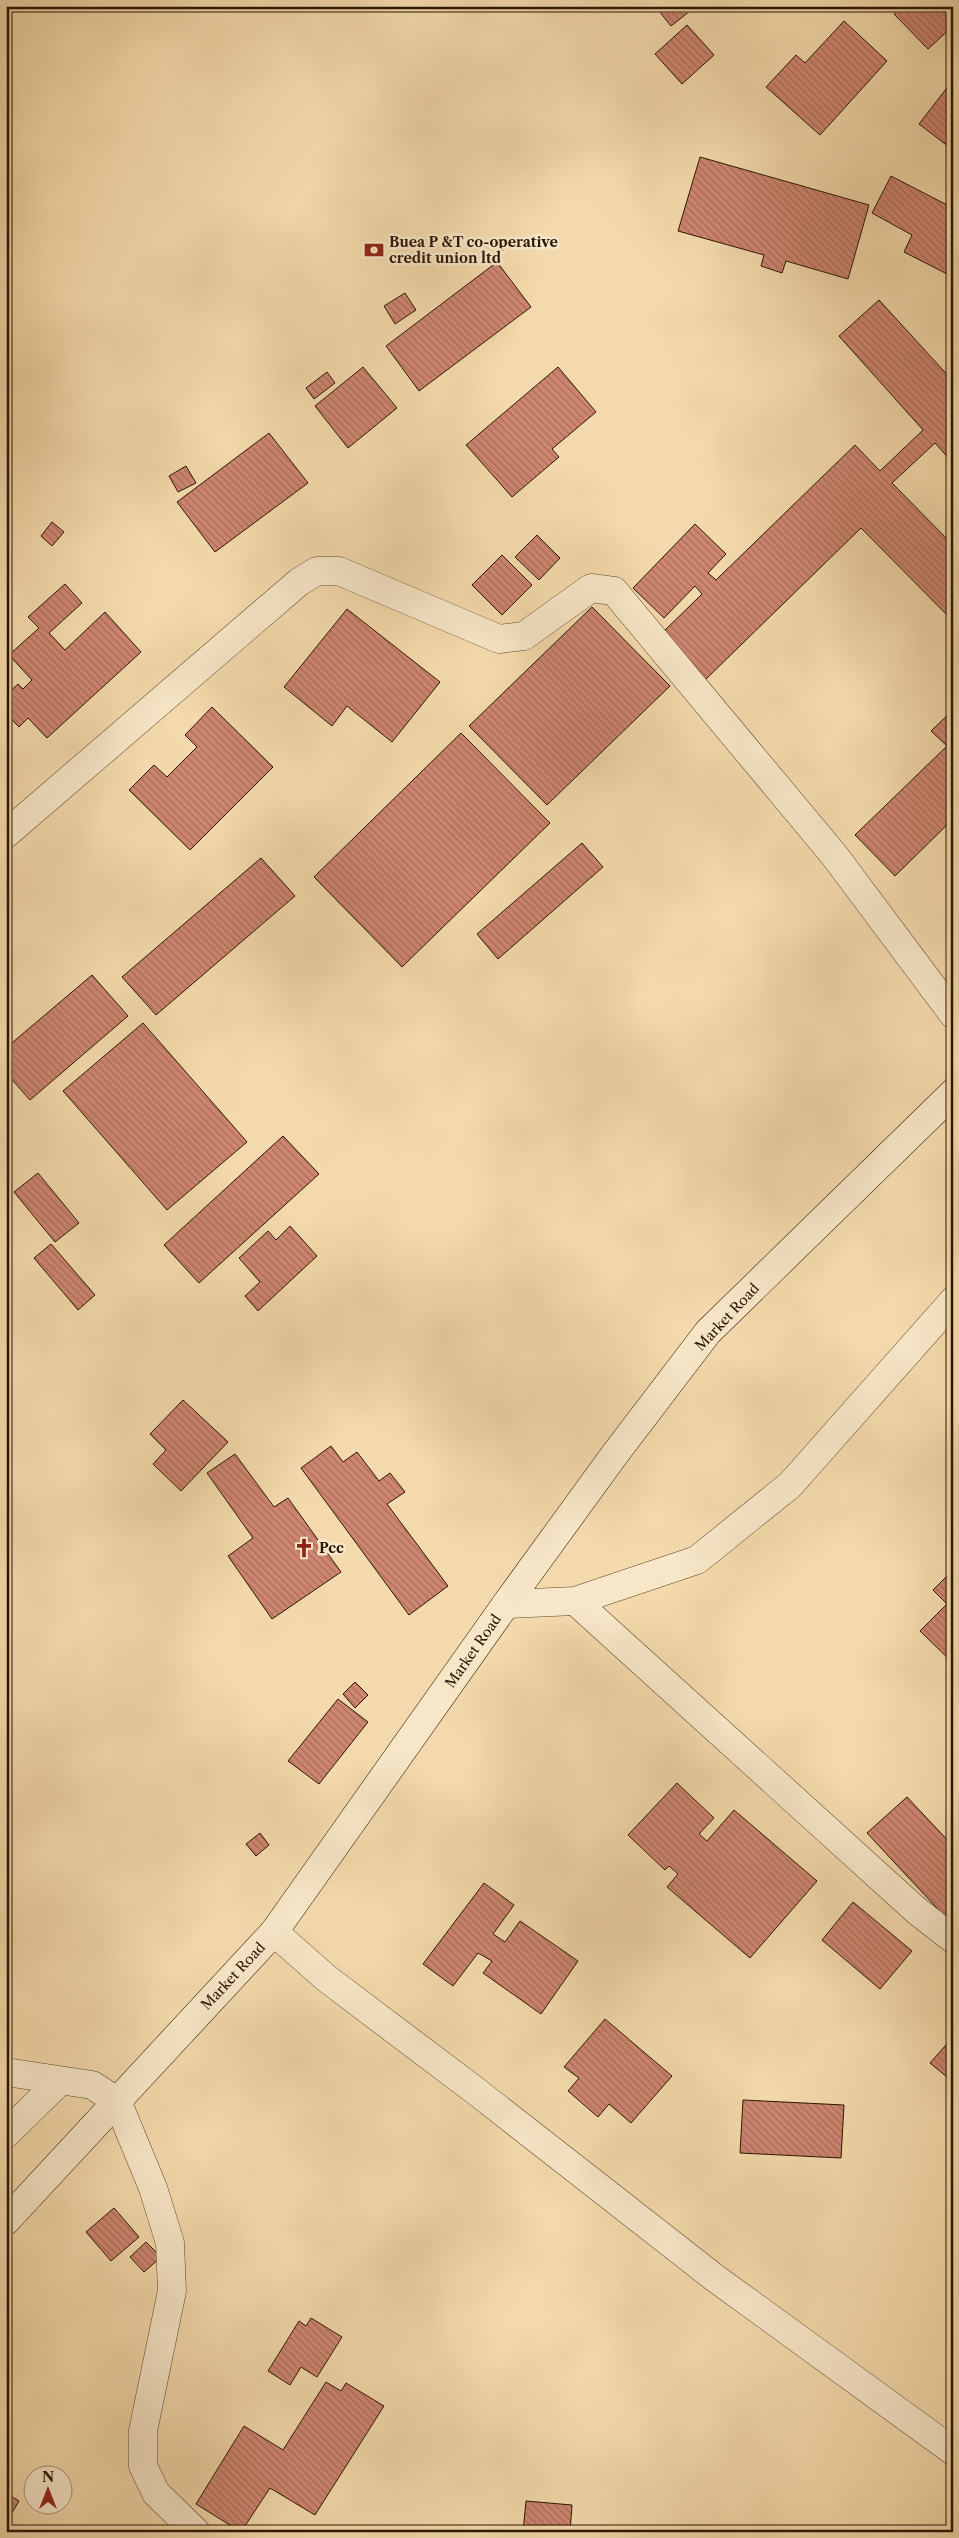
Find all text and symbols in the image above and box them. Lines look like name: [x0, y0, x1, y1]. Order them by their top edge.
place label: Buea P &T co-operative credit union ltd: [389, 233, 558, 267]
bank icon: Buea P &T co-operative credit union ltd: [363, 239, 385, 261]
street label: Market Road: [691, 1279, 763, 1355]
church icon: Pcc: [293, 1537, 315, 1559]
place label: Pcc: [319, 1539, 344, 1557]
street label: Market Road: [441, 1610, 505, 1691]
street label: Market Road: [197, 1938, 269, 2014]
north arrow: [22, 2466, 72, 2516]
text: N: [42, 2468, 54, 2486]

